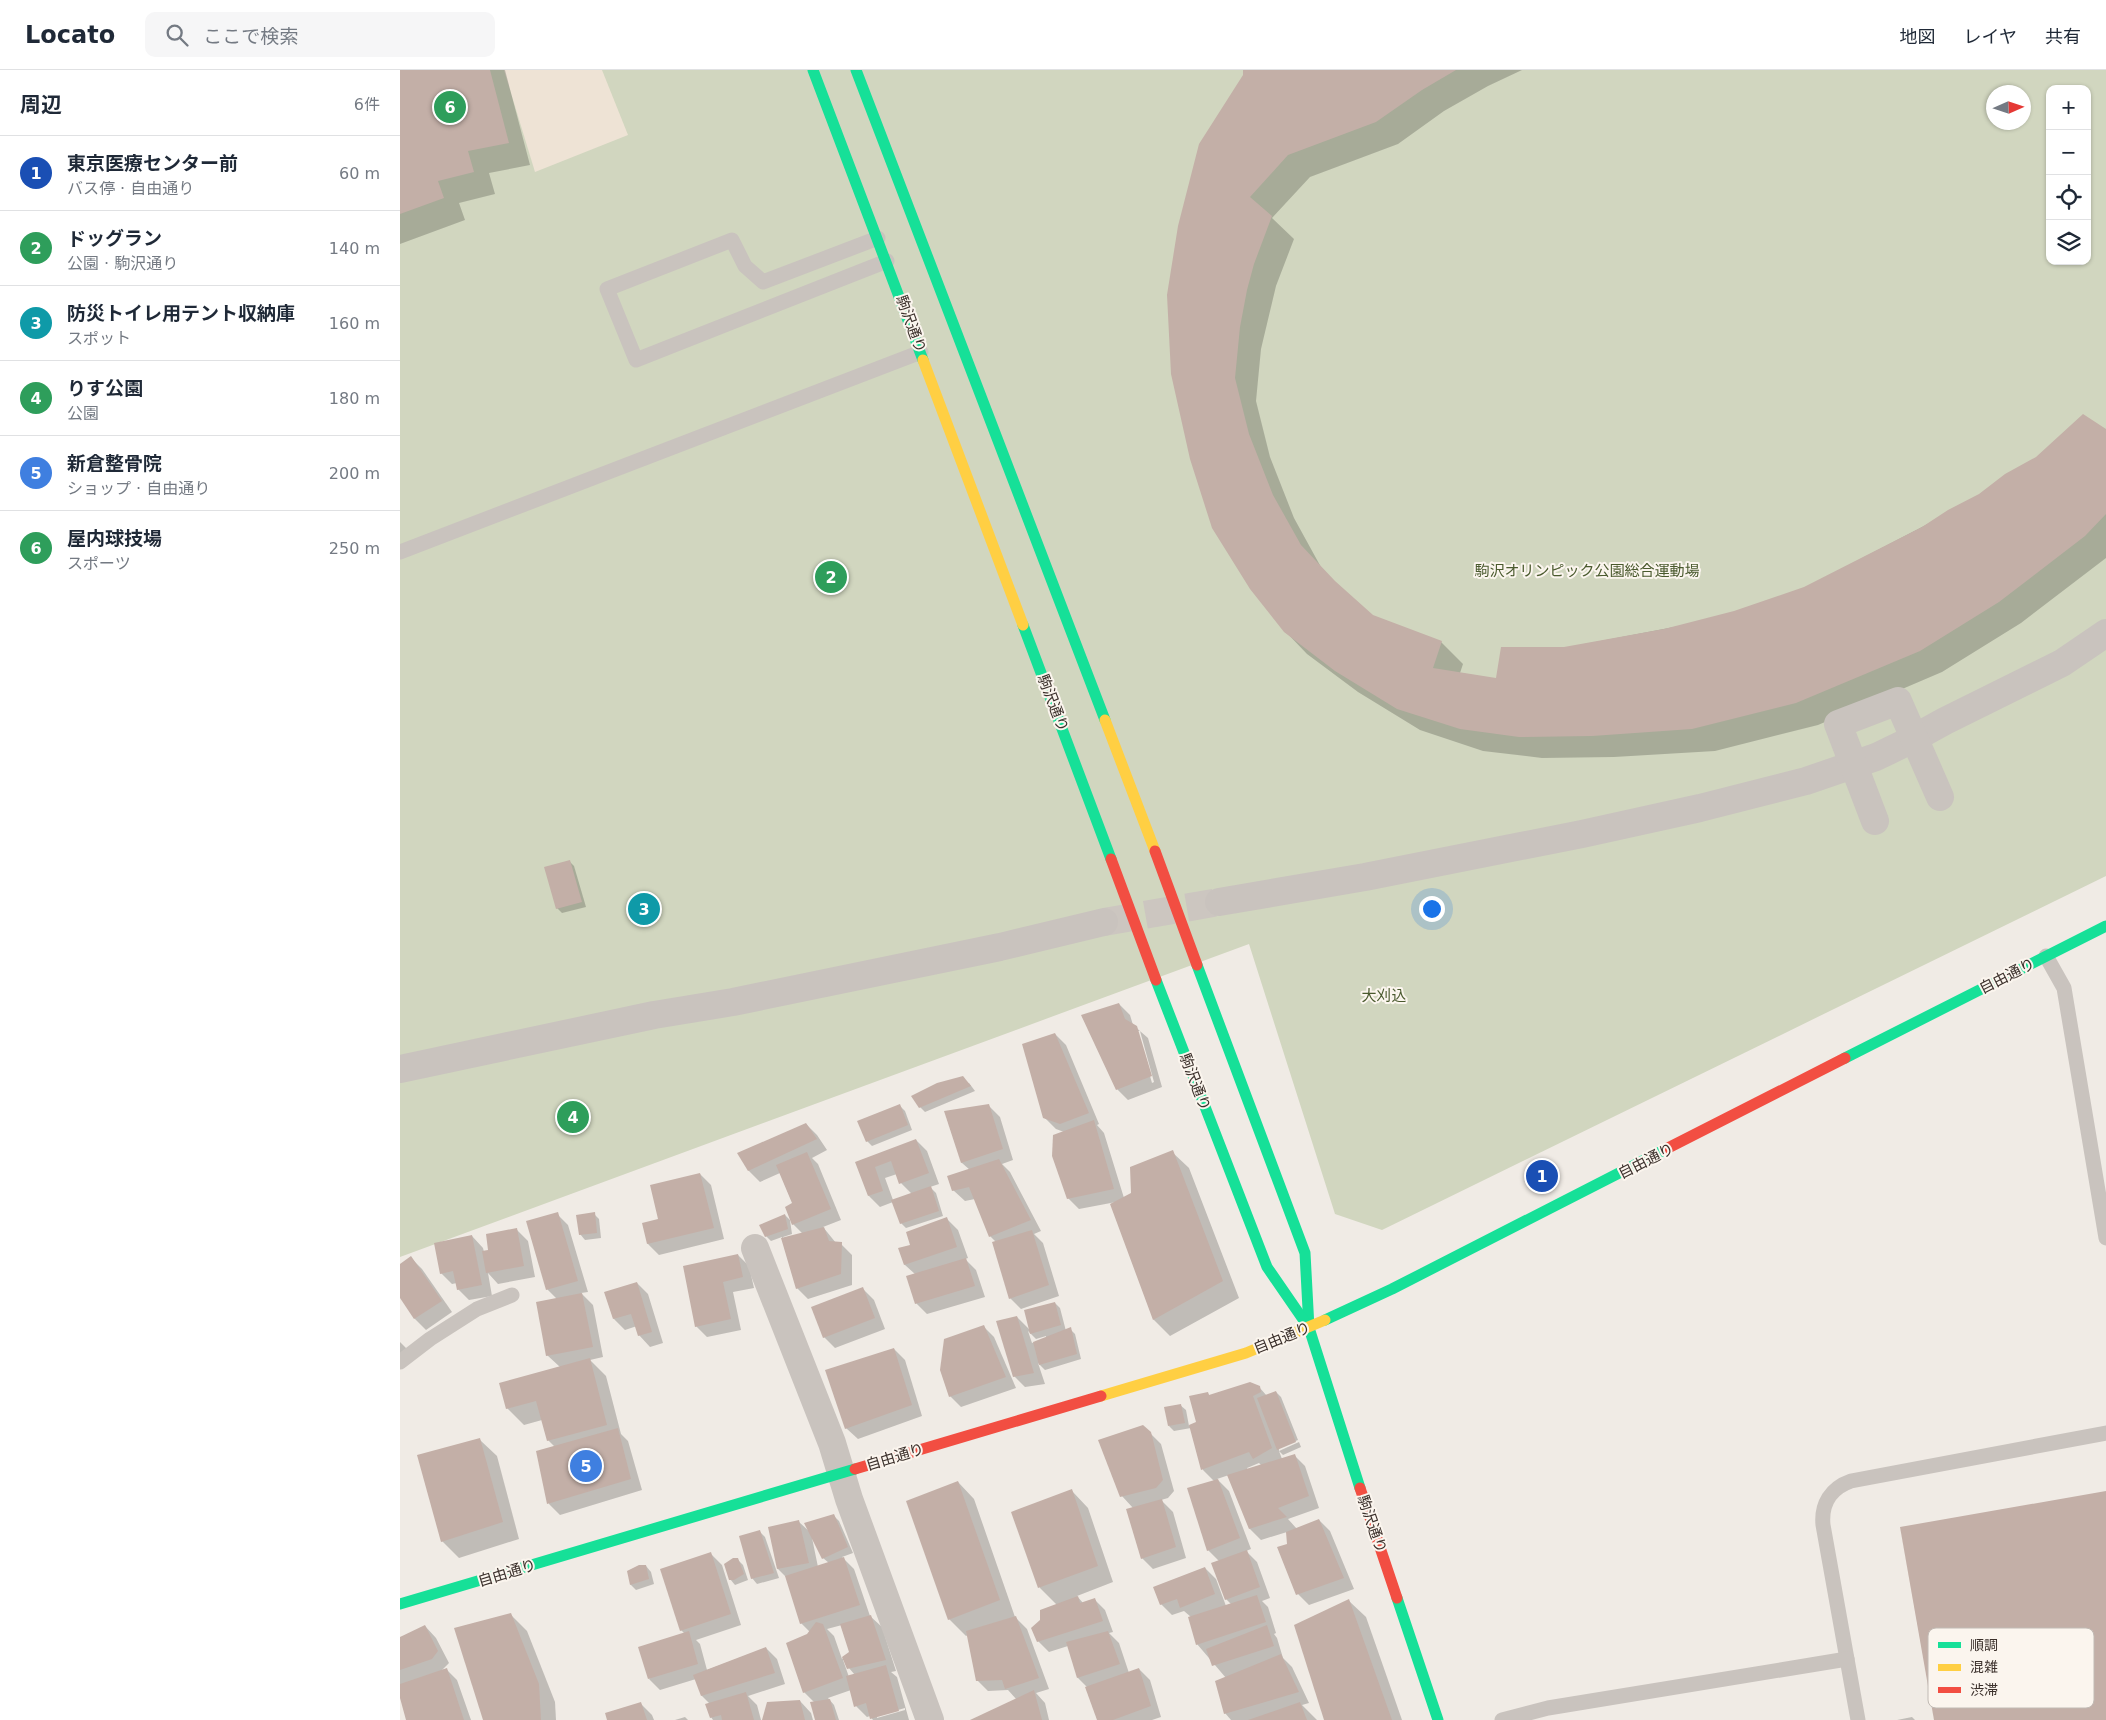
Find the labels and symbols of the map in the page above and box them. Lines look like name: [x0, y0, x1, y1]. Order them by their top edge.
north arrow: [1986, 85, 2031, 130]
pin: 6: [434, 88, 466, 126]
street label: 駒沢通り: [892, 293, 930, 355]
pin: 2: [815, 558, 847, 596]
park label: 駒沢オリンピック公園総合運動場: [1474, 562, 1700, 580]
street label: 駒沢通り: [1034, 672, 1072, 734]
pin: 3: [628, 890, 660, 928]
your location: [1419, 896, 1445, 922]
street label: 自由通り: [1976, 954, 2038, 998]
park label: 大刈込: [1361, 987, 1407, 1005]
street label: 駒沢通り: [1176, 1051, 1214, 1113]
pin: 4: [557, 1098, 589, 1136]
street label: 自由通り: [1615, 1139, 1677, 1183]
pin: 1: [1526, 1157, 1558, 1195]
street label: 自由通り: [1251, 1318, 1313, 1358]
street label: 自由通り: [864, 1440, 926, 1474]
pin: 5: [570, 1447, 602, 1485]
street label: 駒沢通り: [1354, 1493, 1390, 1555]
street label: 自由通り: [476, 1556, 538, 1590]
legend: [1928, 1628, 2094, 1708]
text: 順調: [1970, 1637, 1998, 1653]
text: 混雑: [1970, 1659, 1998, 1675]
text: 渋滞: [1970, 1682, 1998, 1698]

